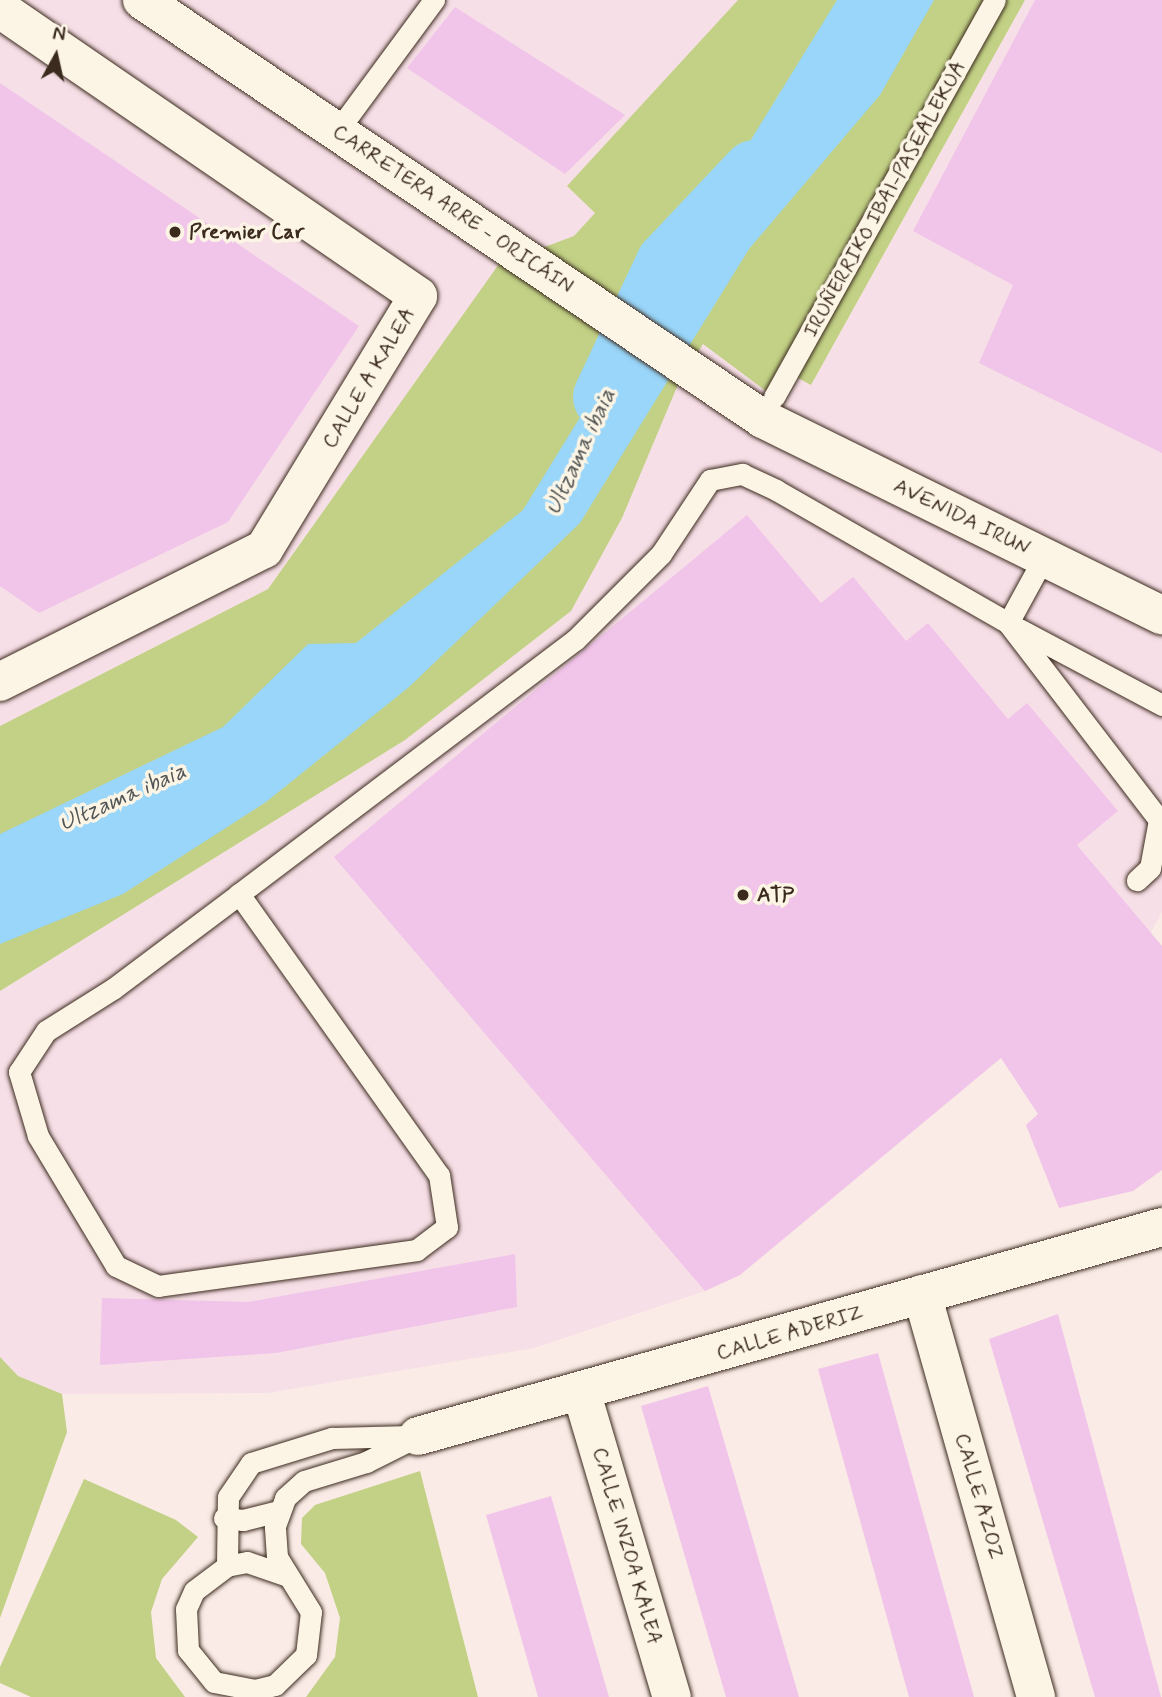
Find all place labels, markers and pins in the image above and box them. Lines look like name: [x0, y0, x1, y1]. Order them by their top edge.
place label: Premier Car: [189, 219, 306, 245]
marker: Premier Car: [167, 224, 183, 240]
place label: ATP: [757, 882, 794, 908]
marker: ATP: [735, 887, 751, 903]

